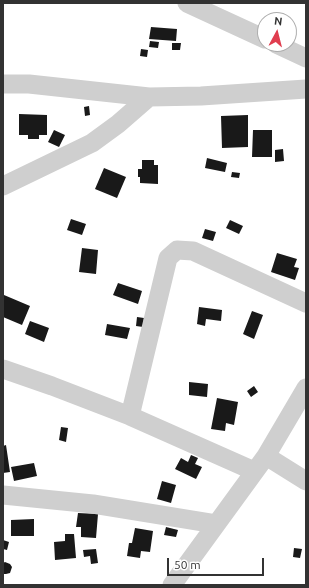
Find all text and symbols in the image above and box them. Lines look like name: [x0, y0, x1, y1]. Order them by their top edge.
north arrow: [257, 12, 297, 52]
text: N: [274, 15, 283, 28]
scale bar: [169, 550, 266, 576]
text: 50 m: [174, 558, 201, 571]

